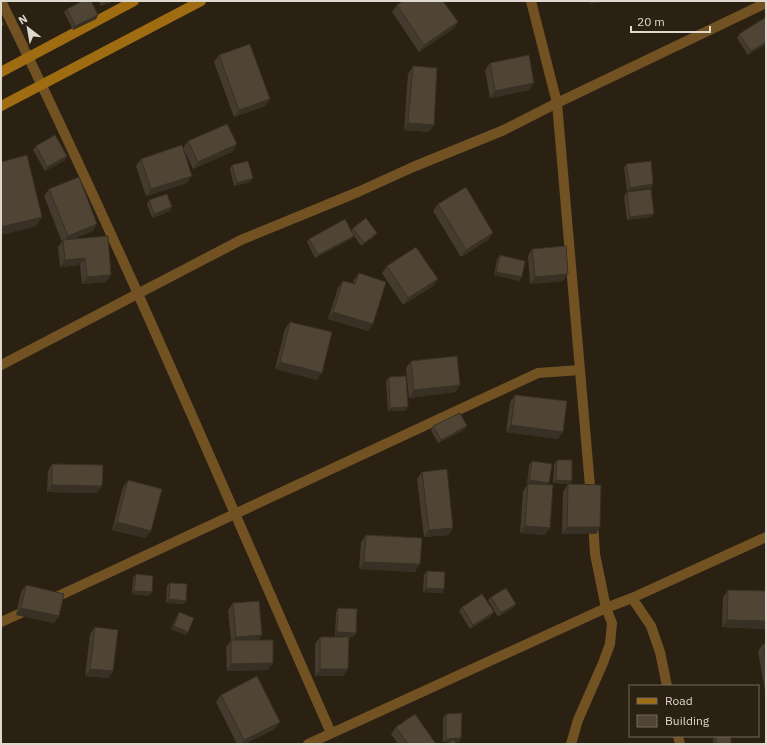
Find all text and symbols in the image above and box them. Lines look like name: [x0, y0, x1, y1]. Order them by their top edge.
north arrow: [8, 8, 48, 48]
scale bar: [631, 8, 710, 34]
text: N: [16, 11, 30, 27]
text: 20 m: [637, 14, 665, 29]
legend: [629, 685, 759, 737]
text: Road: [665, 693, 693, 708]
text: Building: [665, 713, 710, 728]

